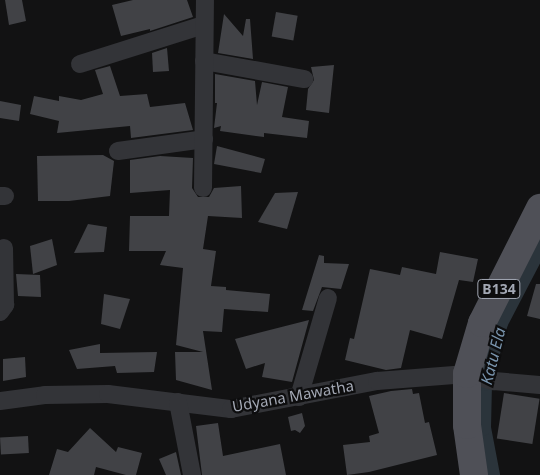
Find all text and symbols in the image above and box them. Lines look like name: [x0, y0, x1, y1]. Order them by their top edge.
road number: B134: [476, 278, 522, 300]
water label: Katu Ela: [477, 325, 509, 387]
street label: Udyana Mawatha: [231, 376, 355, 416]

